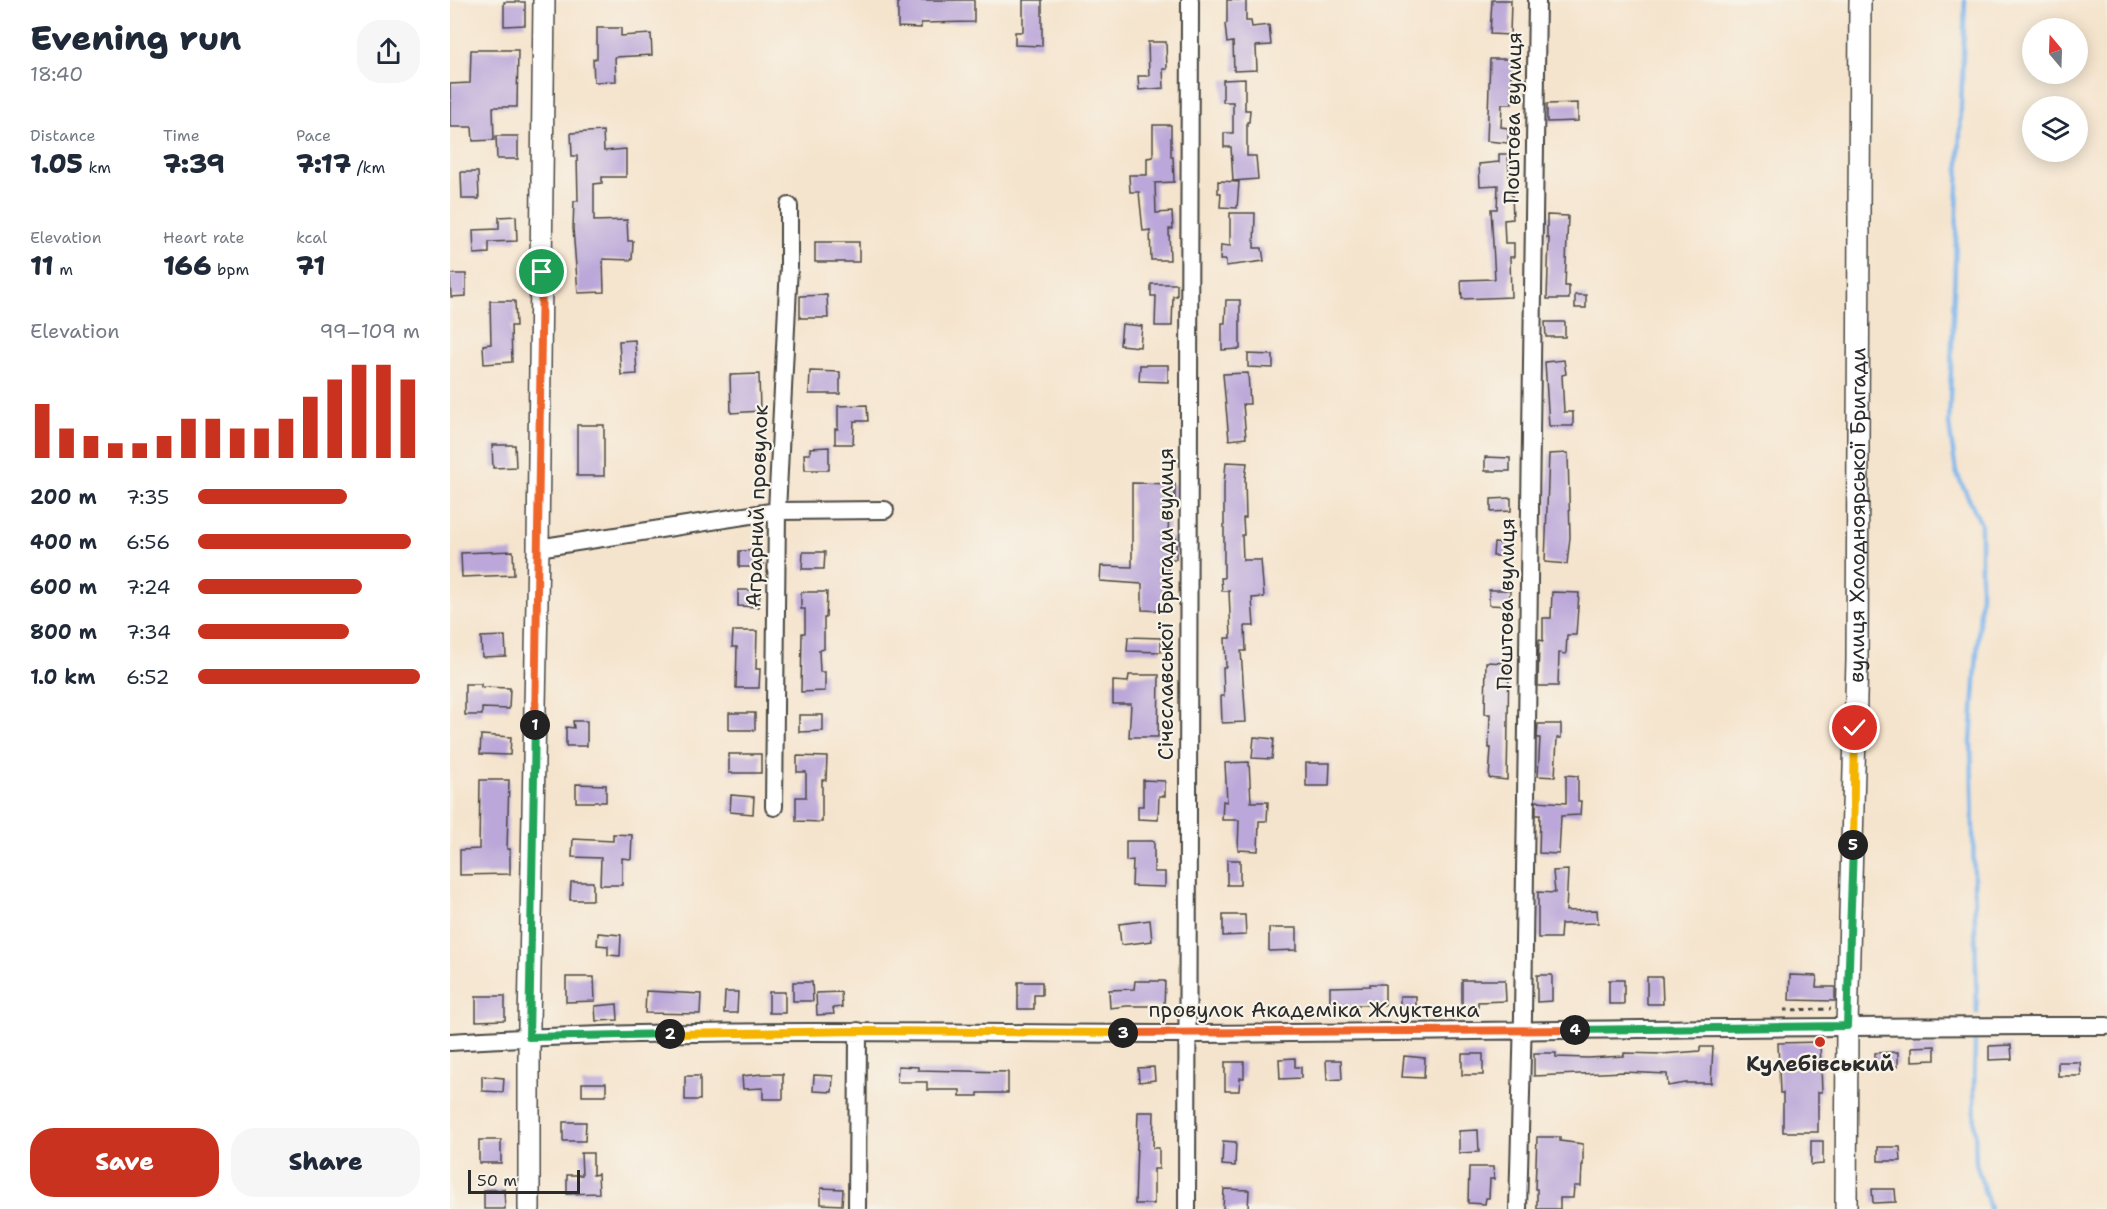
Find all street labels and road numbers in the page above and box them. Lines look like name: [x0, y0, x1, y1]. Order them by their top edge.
street label: Поштова вулиця: [1498, 32, 1528, 204]
street label: вулиця Холодноярської Бригади: [1842, 347, 1872, 683]
street label: Аграрний провулок: [739, 404, 775, 608]
street label: Січеславської Бригади вулиця: [1152, 448, 1180, 760]
street label: Поштова вулиця: [1491, 518, 1521, 690]
street label: провулок Академіка Жлуктенка: [1148, 996, 1480, 1024]

